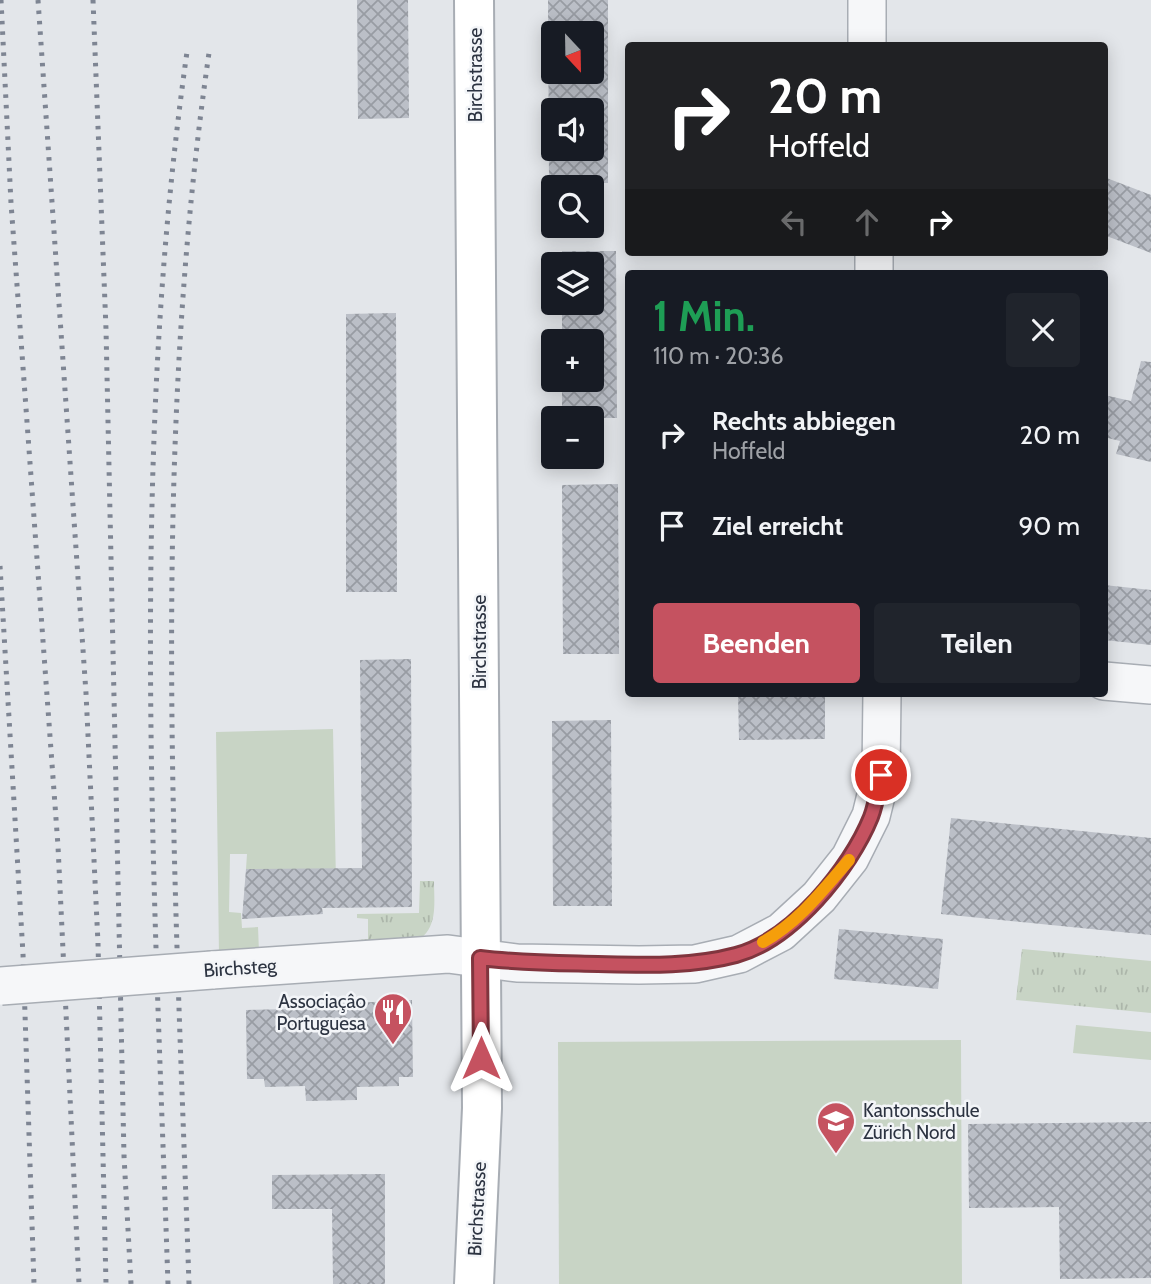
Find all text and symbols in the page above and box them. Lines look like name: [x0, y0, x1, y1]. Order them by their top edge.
north arrow: [541, 21, 604, 84]
map controls: [541, 21, 604, 469]
street label: Birchstrasse: [464, 27, 487, 122]
text: 20 m: [768, 66, 882, 125]
icon: right: [653, 70, 744, 161]
button: sound: [541, 98, 604, 161]
text: Hoffeld: [768, 126, 870, 165]
button: search: [541, 175, 604, 238]
icon: left: [775, 203, 813, 241]
icon: ahead: [848, 203, 886, 241]
icon: right: [921, 203, 959, 241]
button: layers: [541, 252, 604, 315]
text: 1 Min.: [653, 290, 755, 342]
button: close: [1006, 293, 1080, 367]
button: +: [541, 329, 604, 392]
text: 110 m · 20:36: [653, 342, 784, 370]
text: Rechts abbiegen: [712, 405, 896, 437]
button: −: [541, 406, 604, 469]
icon: right: [653, 416, 691, 454]
text: 20 m: [1020, 419, 1080, 451]
text: Hoffeld: [712, 437, 785, 465]
icon: arrive: [653, 507, 691, 545]
text: Ziel erreicht: [712, 510, 843, 542]
text: 90 m: [1018, 510, 1080, 542]
street label: Birchstrasse: [468, 594, 491, 689]
button: Beenden: [653, 603, 860, 683]
button: Teilen: [874, 603, 1080, 683]
pin: [851, 745, 911, 805]
icon: arrive: [862, 756, 900, 794]
street label: Birchsteg: [203, 954, 278, 982]
place label: Associaçâo Portuguesa: [276, 990, 366, 1035]
restaurant icon: Associaçâo Portuguesa: [372, 991, 414, 1046]
position arrow: [444, 1021, 518, 1095]
place label: Kantonsschule Zürich Nord: [863, 1099, 980, 1144]
school or university icon: Kantonsschule Zürich Nord: [815, 1100, 857, 1155]
street label: Birchstrasse: [463, 1161, 491, 1257]

